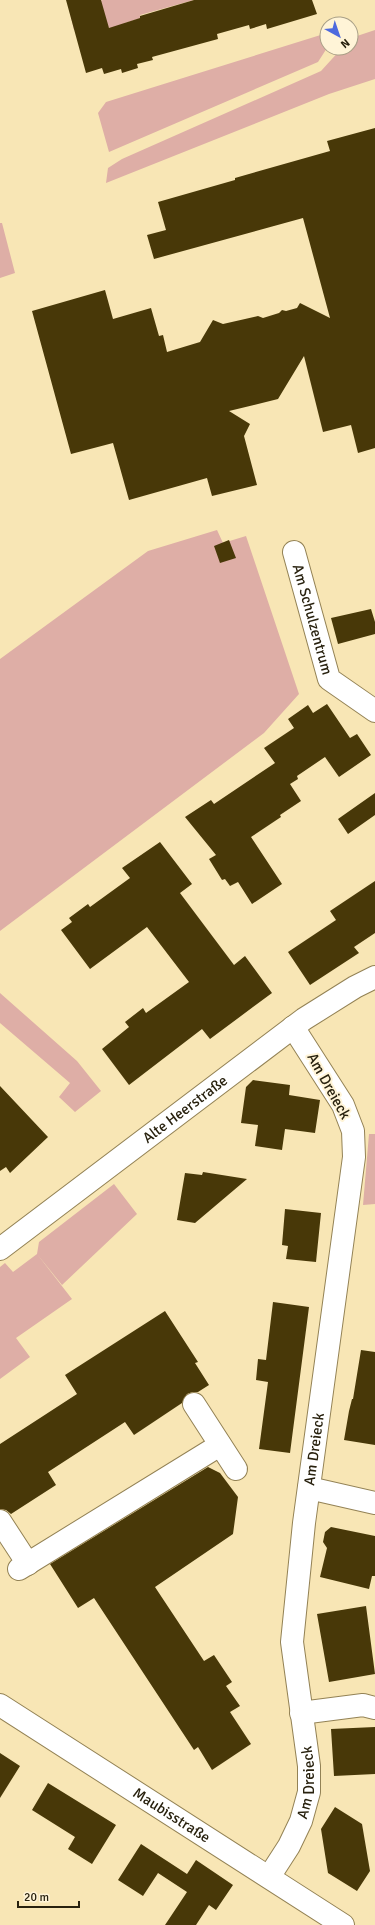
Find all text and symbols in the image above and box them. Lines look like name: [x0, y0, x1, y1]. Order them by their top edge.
north arrow: [319, 16, 359, 56]
text: N: [338, 36, 352, 51]
street label: Am Schulzentrum: [289, 562, 336, 677]
street label: Am Dreieck: [303, 1050, 355, 1123]
street label: Alte Heerstraße: [139, 1071, 231, 1147]
street label: Am Dreieck: [300, 1411, 328, 1487]
street label: Am Dreieck: [293, 1745, 318, 1821]
street label: Maubisstraße: [130, 1784, 214, 1847]
scale bar: [18, 1883, 79, 1909]
text: 20 m: [24, 1890, 49, 1905]

